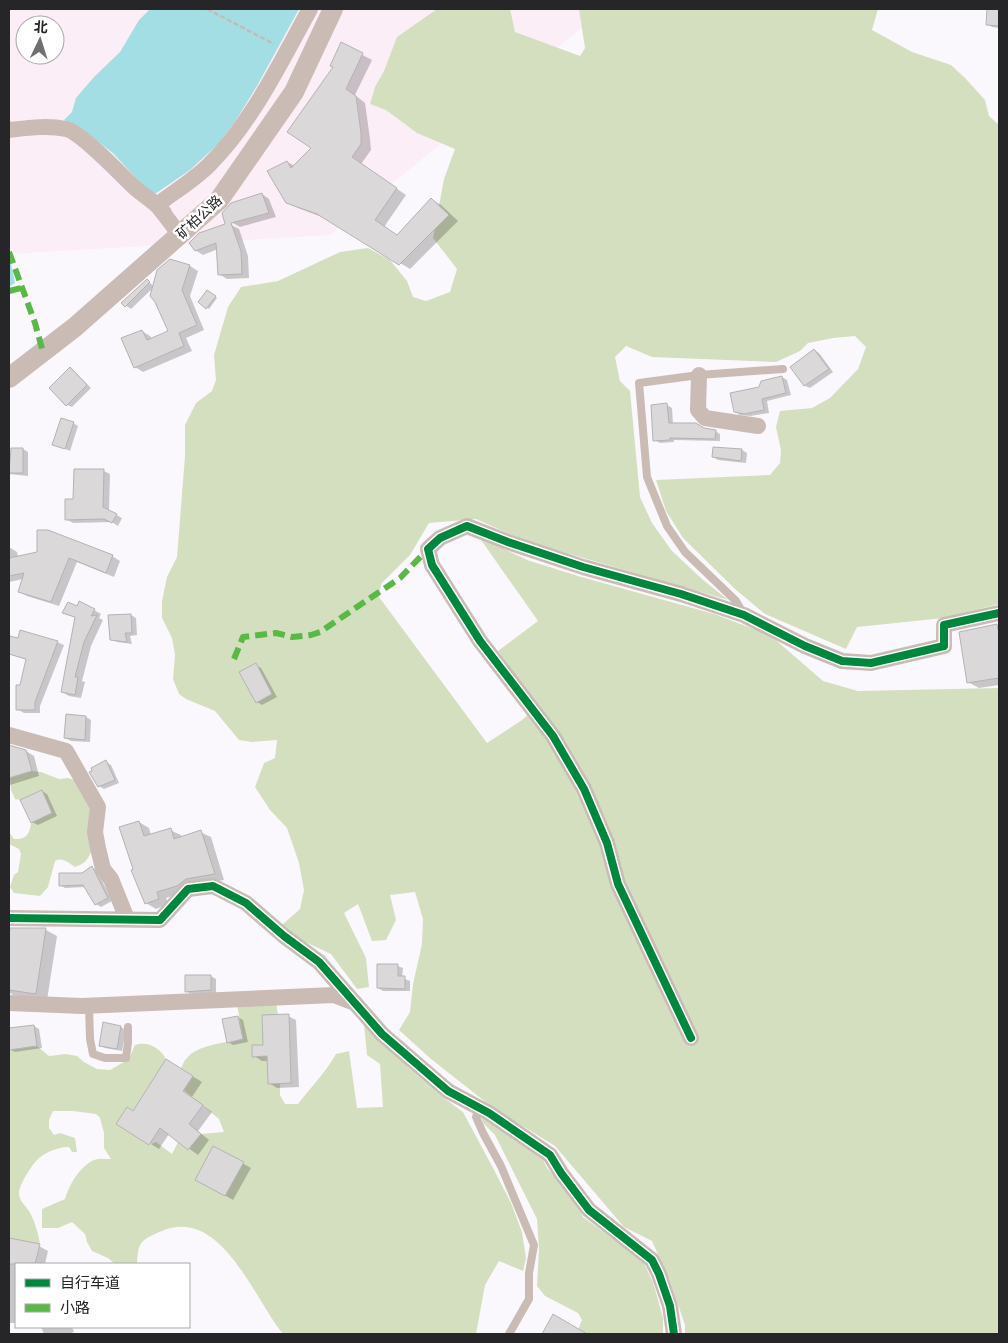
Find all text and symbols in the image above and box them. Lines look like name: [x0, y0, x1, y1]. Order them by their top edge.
north arrow: [15, 15, 65, 65]
text: 北: [33, 19, 48, 36]
street label: 矿柏公路: [173, 192, 226, 243]
legend: [15, 1263, 190, 1328]
text: 自行车道: [60, 1274, 120, 1292]
text: 小路: [60, 1299, 90, 1317]

